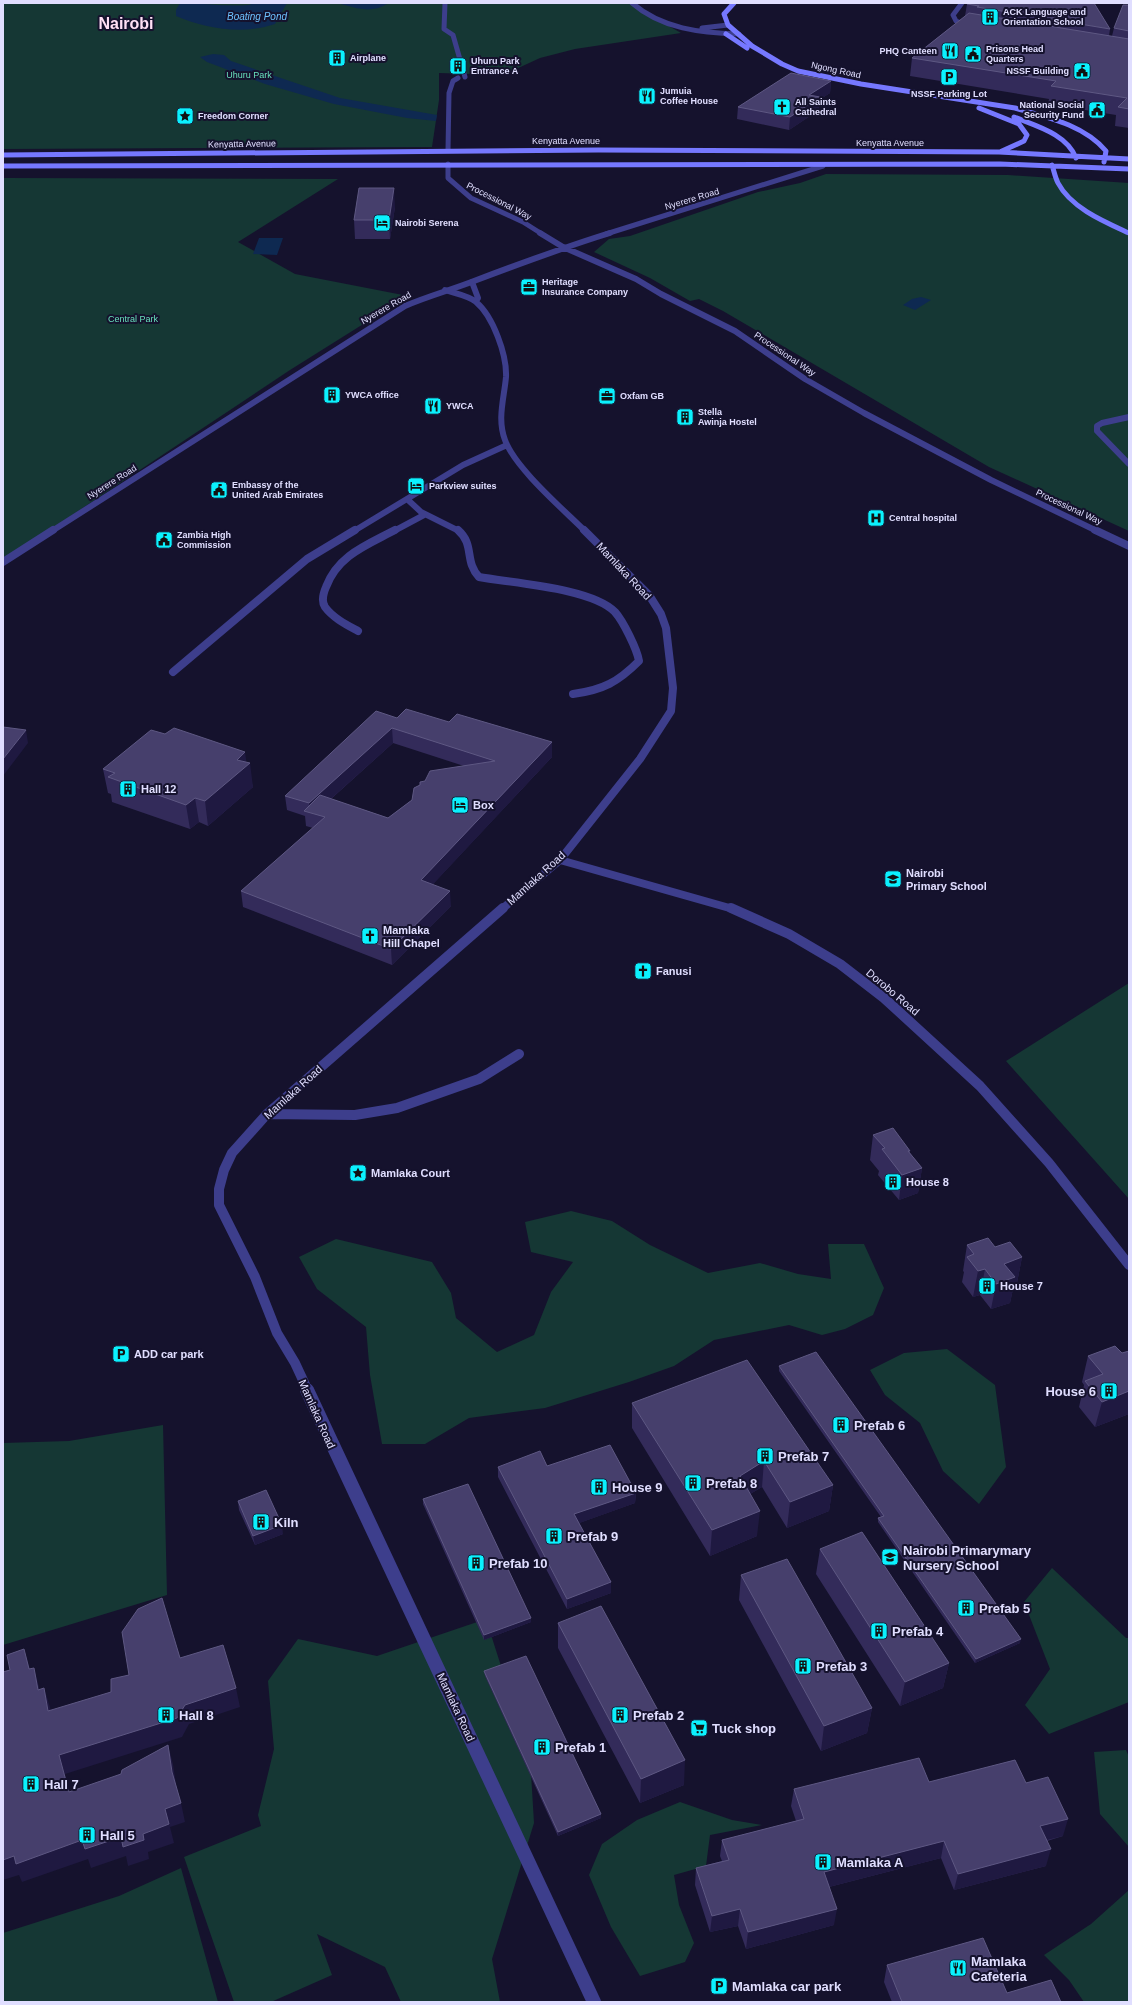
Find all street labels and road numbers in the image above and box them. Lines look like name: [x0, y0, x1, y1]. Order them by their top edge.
street label: Ngong Road: [810, 60, 862, 80]
street label: Kenyatta Avenue: [532, 136, 600, 146]
street label: Kenyatta Avenue: [208, 138, 276, 150]
street label: Kenyatta Avenue: [856, 138, 924, 148]
street label: Processional Way: [465, 180, 534, 222]
street label: Nyerere Road: [664, 186, 720, 212]
street label: Nyerere Road: [359, 290, 413, 326]
street label: Processional Way: [752, 330, 818, 378]
street label: Nyerere Road: [86, 463, 138, 501]
street label: Processional Way: [1034, 487, 1104, 527]
street label: Mamlaka Road: [594, 540, 654, 602]
street label: Mamlaka Road: [504, 849, 568, 907]
street label: Dorobo Road: [864, 966, 922, 1018]
street label: Mamlaka Road: [261, 1063, 325, 1121]
street label: Mamlaka Road: [296, 1378, 338, 1450]
street label: Mamlaka Road: [435, 1671, 477, 1743]

